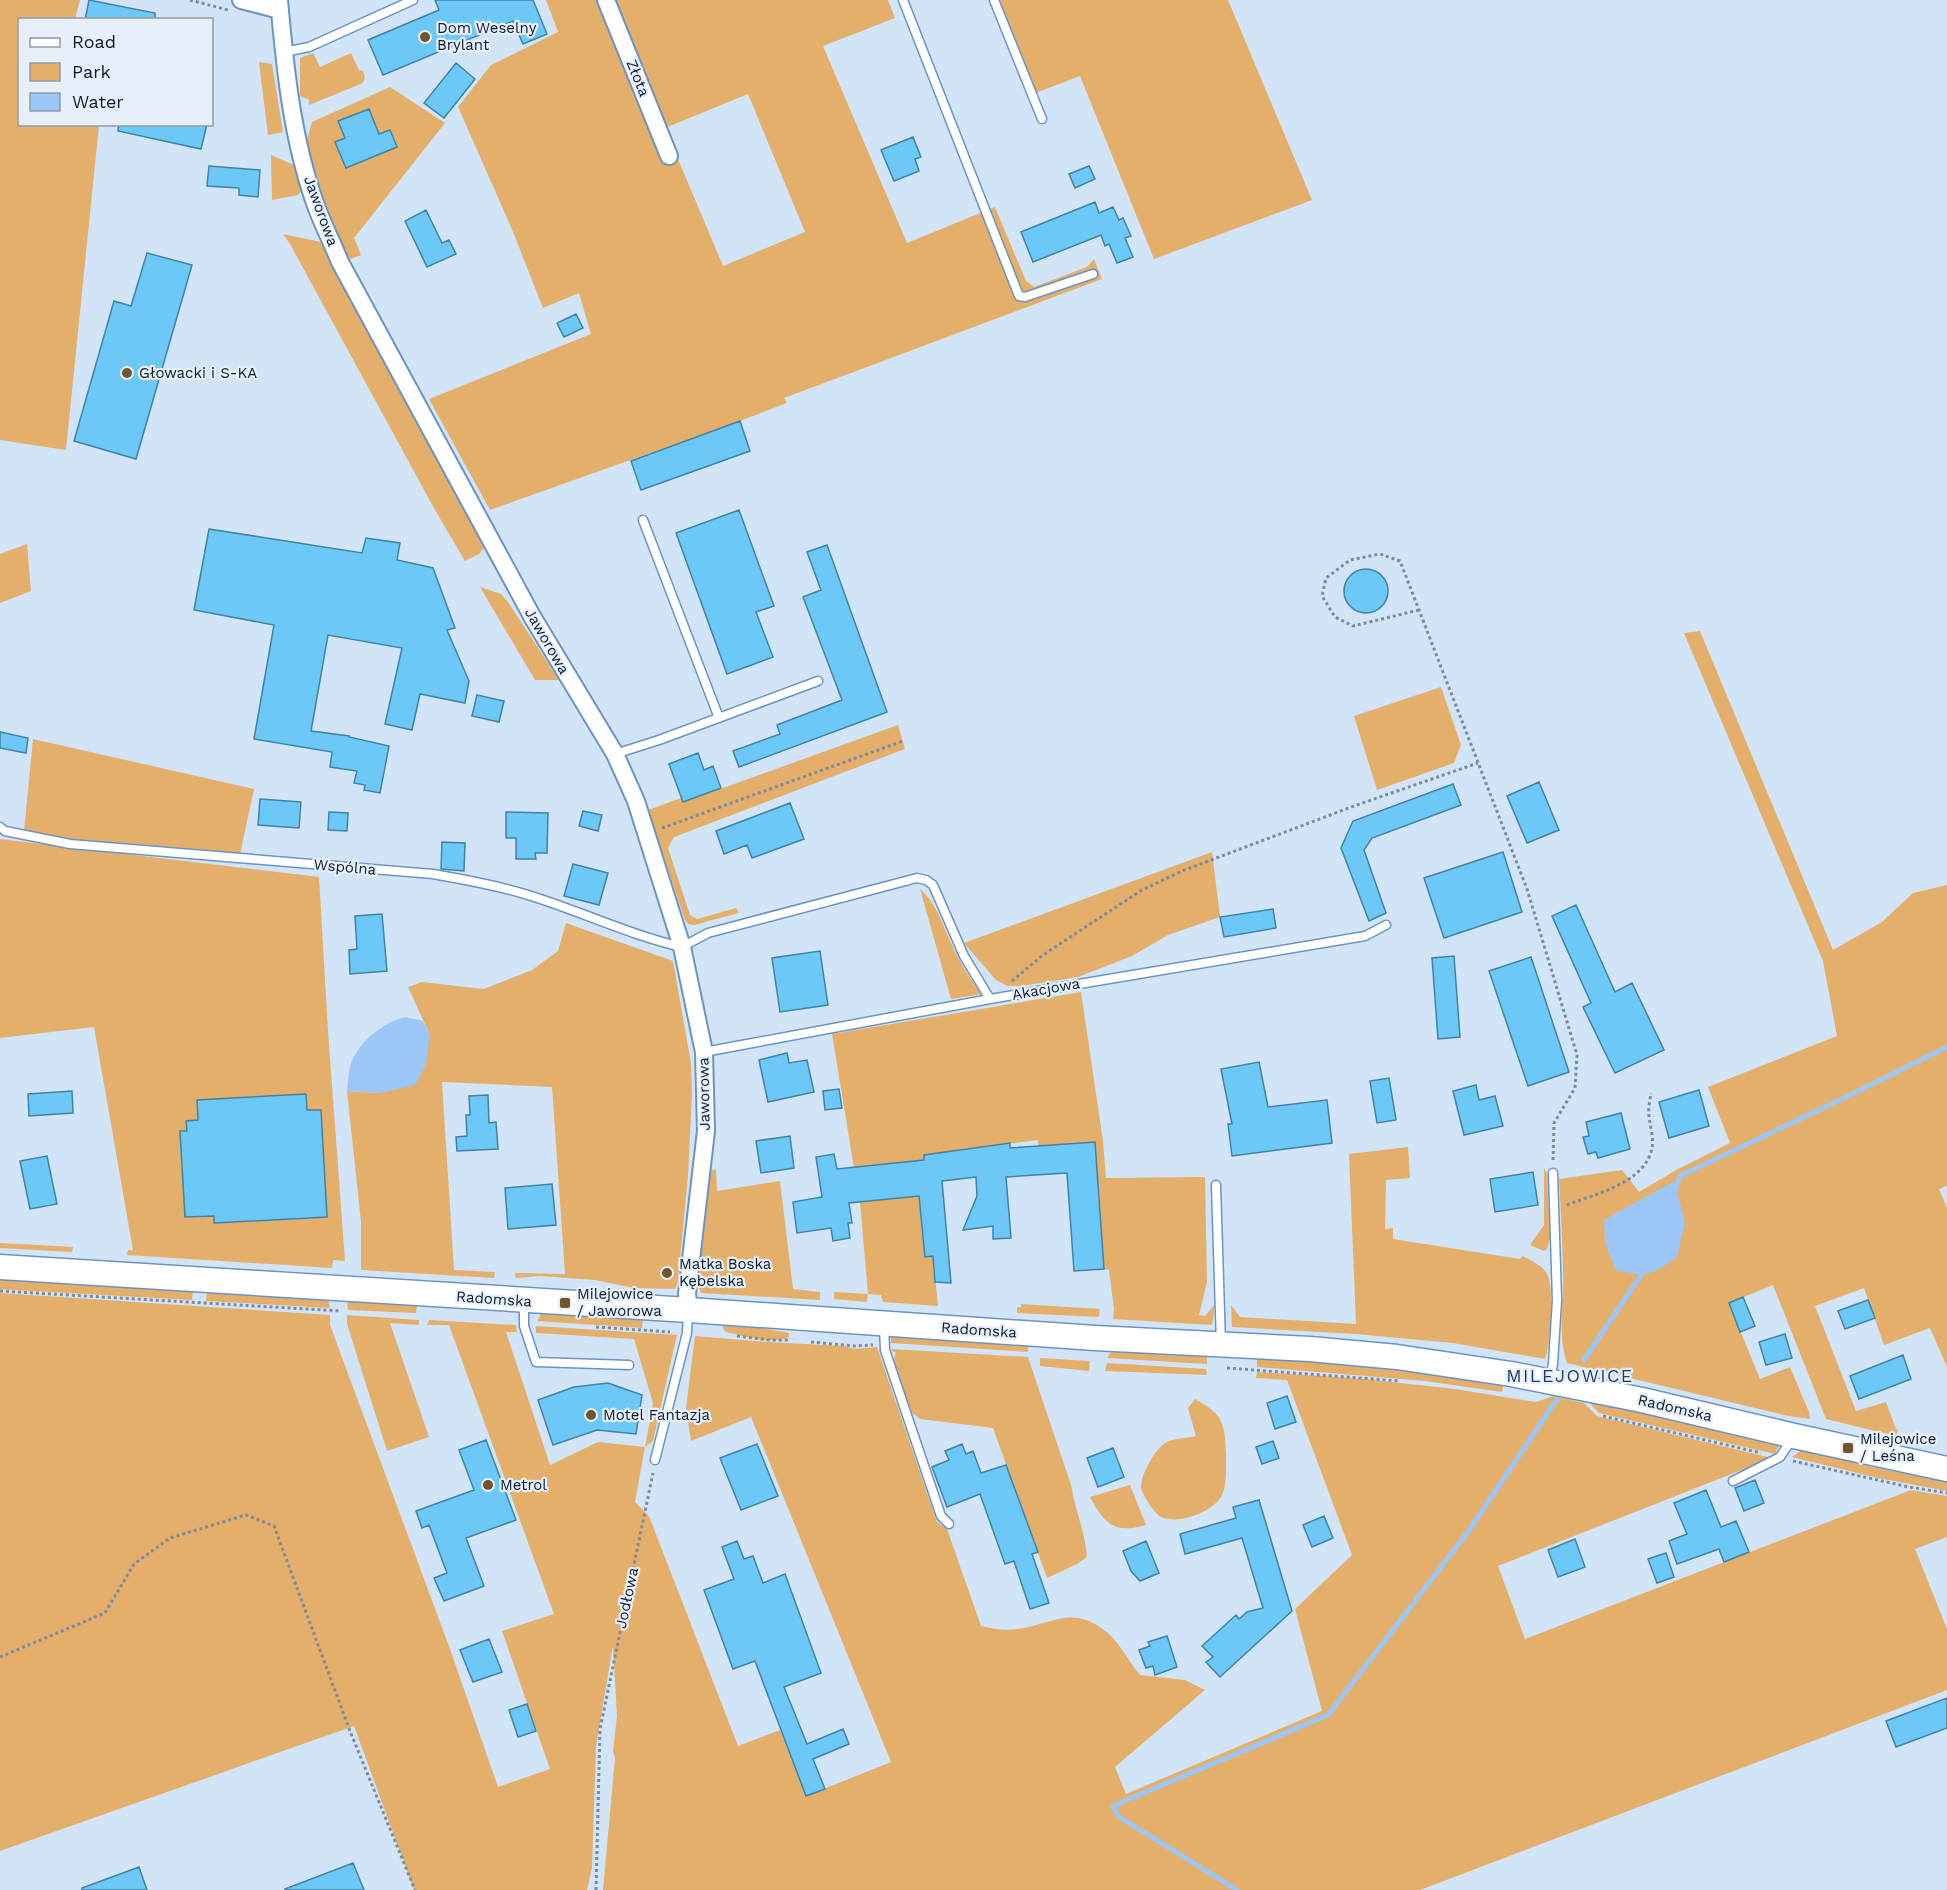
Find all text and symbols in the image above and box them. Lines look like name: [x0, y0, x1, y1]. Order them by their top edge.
legend: [18, 18, 213, 126]
place label: Dom Weselny Brylant: [437, 19, 537, 54]
marker: Dom Weselny Brylant: [418, 30, 432, 44]
text: Road: [72, 31, 116, 52]
street label: Złota: [623, 57, 654, 100]
text: Park: [72, 61, 111, 82]
text: Water: [72, 91, 124, 112]
street label: Jaworowa: [300, 173, 342, 249]
place label: Głowacki i S-KA: [139, 364, 257, 382]
marker: Głowacki i S-KA: [120, 366, 134, 380]
street label: Jaworowa: [521, 605, 573, 678]
street label: Wspólna: [313, 855, 378, 879]
street label: Akacjowa: [1011, 974, 1082, 1004]
street label: Jaworowa: [694, 1057, 714, 1131]
place label: Matka Boska Kębelska: [679, 1255, 772, 1290]
marker: Matka Boska Kębelska: [660, 1266, 674, 1280]
place label: Milejowice / Jaworowa: [577, 1285, 662, 1320]
street label: Radomska: [456, 1287, 533, 1311]
marker: Milejowice / Jaworowa: [558, 1296, 572, 1310]
street label: Radomska: [941, 1318, 1018, 1342]
district label: MILEJOWICE: [1506, 1365, 1634, 1386]
street label: Radomska: [1636, 1391, 1715, 1425]
place label: Motel Fantazja: [603, 1406, 711, 1424]
marker: Motel Fantazja: [584, 1408, 598, 1422]
place label: Milejowice / Leśna: [1860, 1430, 1936, 1465]
marker: Milejowice / Leśna: [1841, 1441, 1855, 1455]
place label: Metrol: [500, 1476, 547, 1494]
marker: Metrol: [481, 1478, 495, 1492]
street label: Jodłowa: [612, 1565, 642, 1630]

